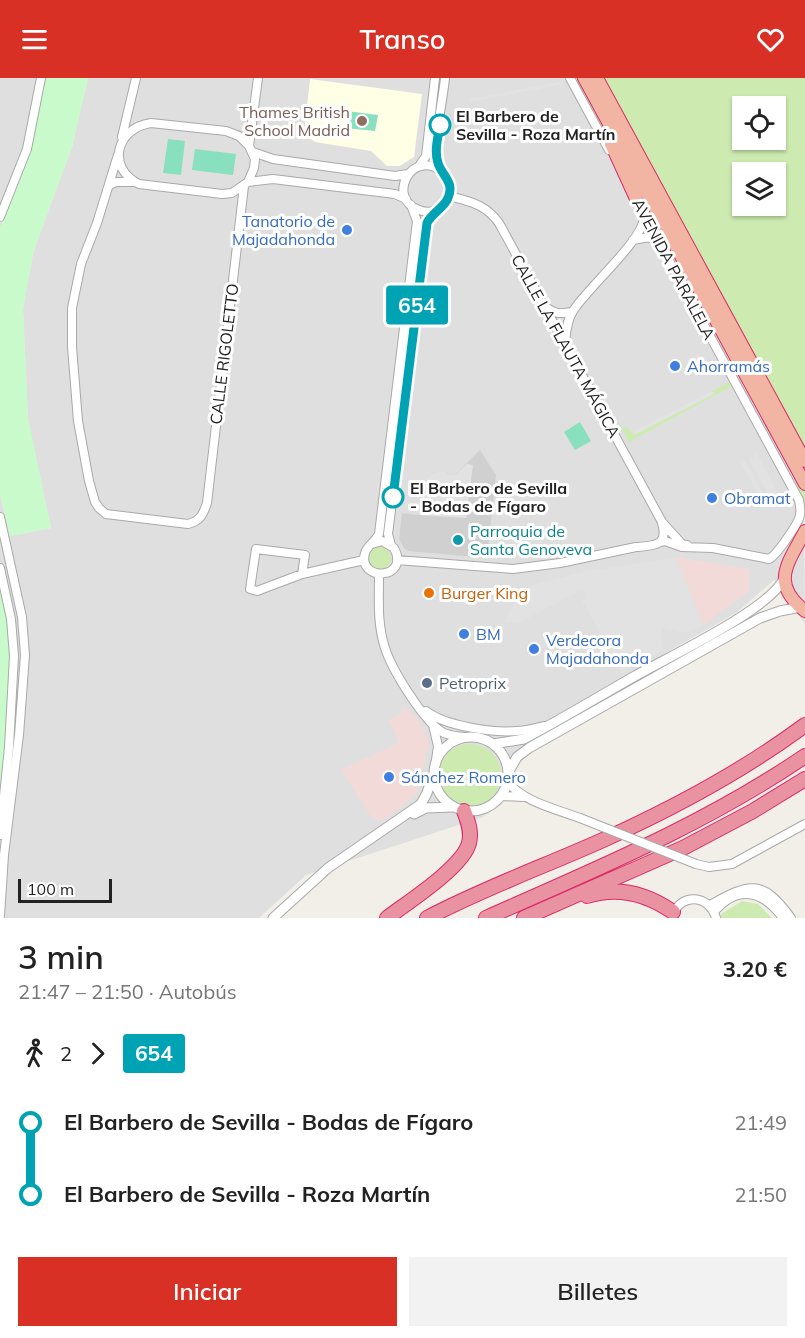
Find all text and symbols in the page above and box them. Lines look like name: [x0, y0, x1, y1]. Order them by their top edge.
text: Transo: [359, 22, 446, 56]
icon: menu: [18, 23, 51, 56]
icon: heart: [754, 23, 787, 56]
map controls: [732, 96, 786, 216]
button: locate: [732, 96, 786, 150]
place label: Thames British School Madrid: [239, 102, 350, 140]
place label: El Barbero de Sevilla - Roza Martín: [456, 106, 615, 144]
marker: Thames British School Madrid: [355, 114, 369, 128]
marker: El Barbero de Sevilla - Roza Martín: [429, 114, 451, 136]
button: layers: [732, 162, 786, 216]
street label: AVENIDA PARALELA: [628, 195, 720, 343]
place label: Tanatorio de Majadahonda: [232, 211, 335, 249]
marker: Tanatorio de Majadahonda: [340, 223, 354, 237]
street label: CALLE LA FLAUTA MÁGICA: [507, 251, 625, 441]
street label: CALLE RIGOLETTO: [205, 282, 243, 426]
line badge: 654: [382, 286, 452, 324]
text: 654: [398, 292, 436, 318]
place label: Ahorramás: [687, 356, 770, 376]
marker: Ahorramás: [668, 359, 682, 373]
place label: El Barbero de Sevilla - Bodas de Fígaro: [410, 478, 567, 516]
marker: El Barbero de Sevilla - Bodas de Fígaro: [382, 486, 404, 508]
place label: Obramat: [724, 488, 791, 508]
marker: Obramat: [705, 491, 719, 505]
place label: Parroquia de Santa Genoveva: [470, 521, 592, 559]
marker: Parroquia de Santa Genoveva: [451, 533, 465, 547]
place label: Burger King: [441, 583, 528, 603]
marker: Burger King: [422, 586, 436, 600]
place label: BM: [476, 624, 501, 644]
marker: BM: [457, 627, 471, 641]
place label: Verdecora Majadahonda: [546, 630, 649, 668]
marker: Verdecora Majadahonda: [527, 642, 541, 656]
place label: Petroprix: [439, 673, 506, 693]
marker: Petroprix: [420, 676, 434, 690]
place label: Sánchez Romero: [401, 767, 526, 787]
marker: Sánchez Romero: [382, 770, 396, 784]
scale bar: [18, 876, 112, 904]
text: 100 m: [27, 879, 74, 899]
text: 3 min: [18, 936, 104, 977]
text: 3.20 €: [723, 955, 787, 983]
text: 21:47 – 21:50 · Autobús: [18, 979, 237, 1004]
icon: walk: [18, 1037, 51, 1070]
icon: forward: [81, 1037, 114, 1070]
text: 654: [135, 1040, 173, 1066]
text: 2: [60, 1041, 72, 1066]
text: El Barbero de Sevilla - Bodas de Fígaro: [64, 1108, 473, 1136]
text: 21:49: [734, 1110, 787, 1135]
text: El Barbero de Sevilla - Roza Martín: [64, 1180, 430, 1208]
text: 21:50: [734, 1182, 787, 1207]
button: Iniciar: [18, 1257, 397, 1326]
button: Billetes: [409, 1257, 787, 1326]

